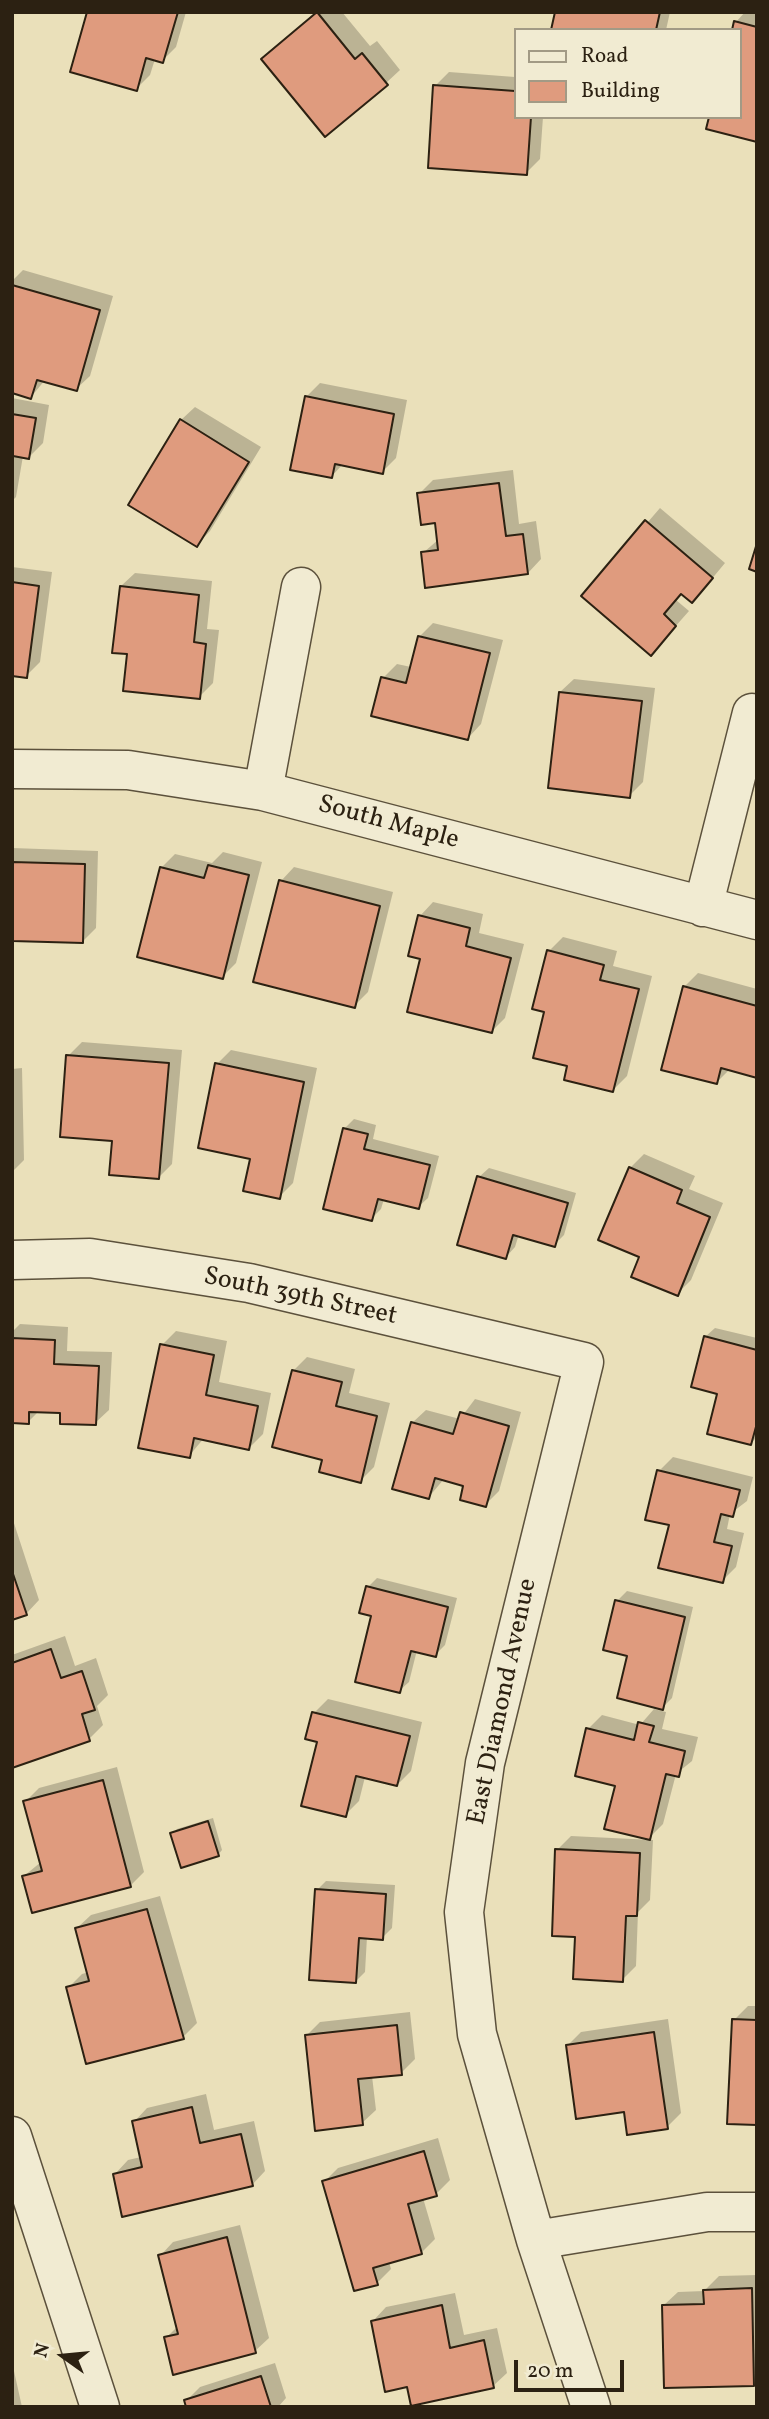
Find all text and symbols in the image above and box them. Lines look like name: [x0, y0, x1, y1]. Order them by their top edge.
legend: [514, 28, 741, 119]
text: Road: [581, 42, 628, 71]
text: Building: [581, 77, 660, 106]
street label: South Maple: [314, 790, 462, 858]
street label: South 39th Street: [200, 1262, 400, 1334]
street label: East Diamond Avenue: [463, 1576, 545, 1828]
north arrow: [28, 2321, 98, 2391]
text: N: [28, 2341, 57, 2361]
scale bar: [517, 2346, 627, 2390]
text: 20 m: [527, 2357, 573, 2386]

